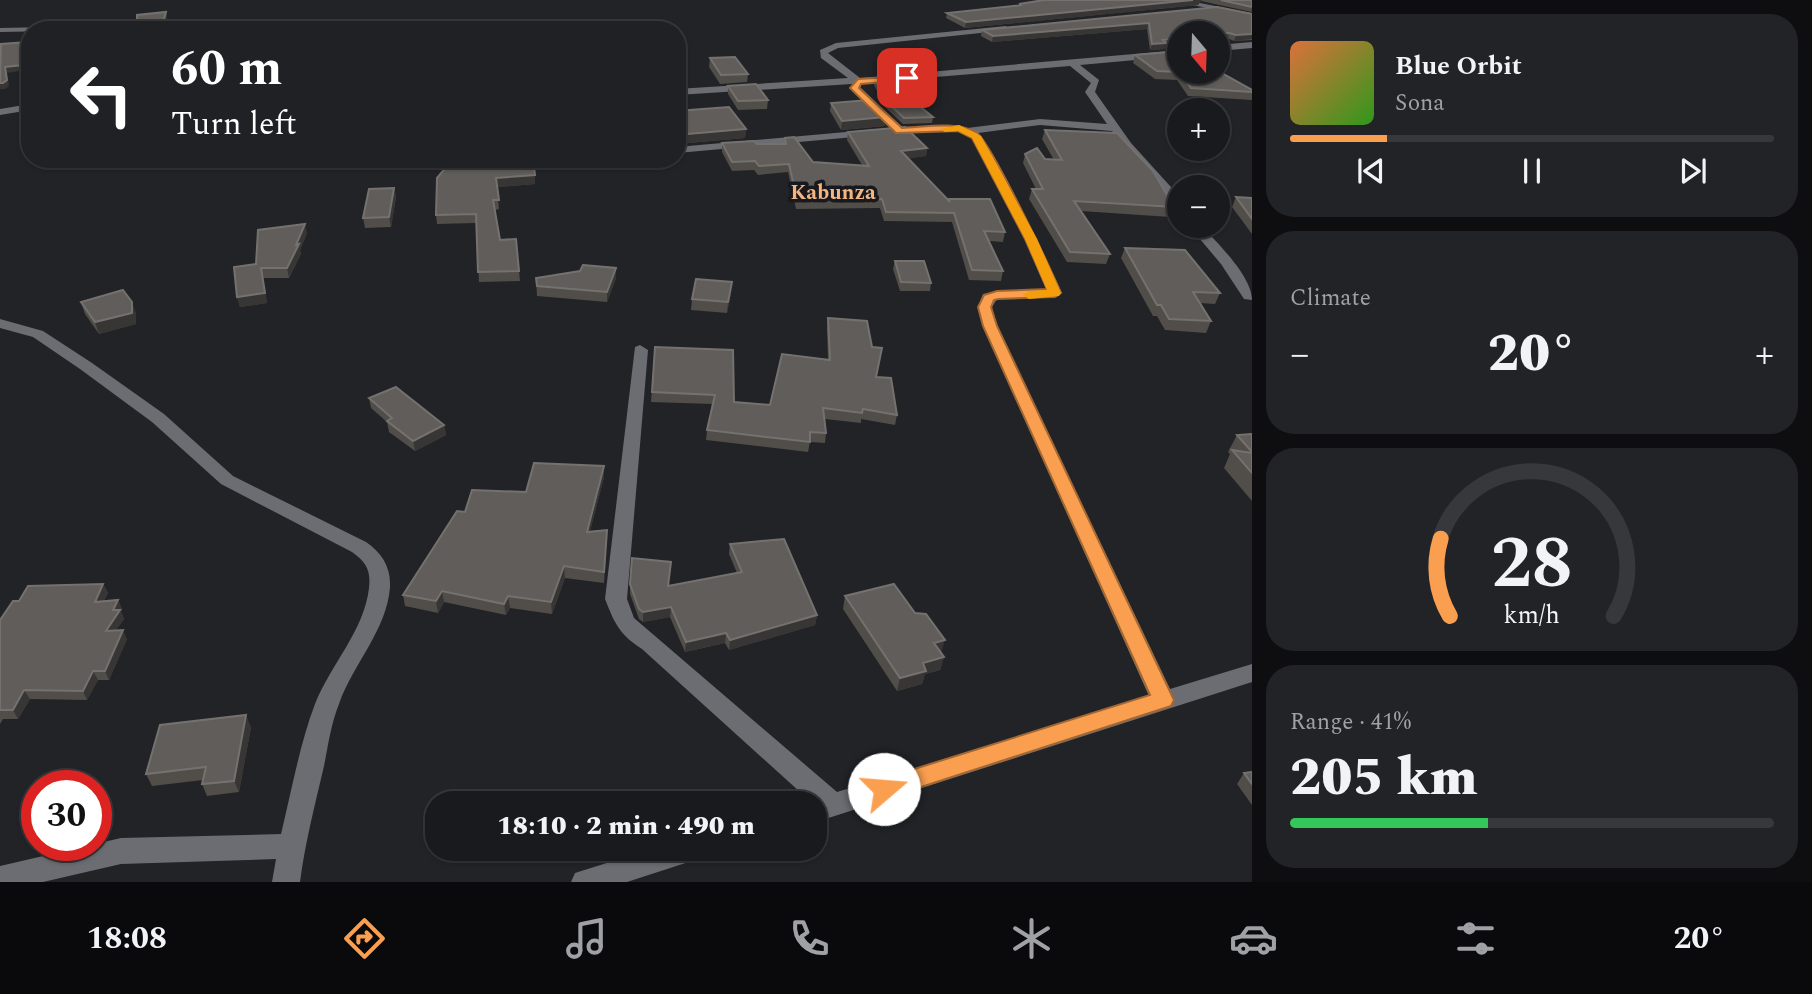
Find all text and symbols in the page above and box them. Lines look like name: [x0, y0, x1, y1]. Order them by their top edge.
north arrow: [1167, 21, 1230, 84]
map controls: [1167, 21, 1230, 238]
text: 60 m: [171, 32, 282, 107]
text: Blue Orbit: [1395, 46, 1522, 86]
pin: [877, 48, 937, 108]
icon: left: [56, 49, 147, 140]
icon: arrive: [888, 59, 926, 97]
text: Sona: [1395, 86, 1445, 121]
button: +: [1167, 98, 1230, 161]
text: Turn left: [171, 100, 297, 149]
icon: previous: [1352, 152, 1390, 190]
icon: pause: [1513, 152, 1551, 190]
icon: next: [1674, 152, 1712, 190]
button: −: [1167, 175, 1230, 238]
district label: Kabunza: [790, 177, 876, 209]
text: Climate: [1290, 281, 1371, 316]
text: 20°: [1488, 315, 1576, 394]
text: −: [1290, 326, 1309, 384]
text: +: [1755, 326, 1774, 384]
text: 28: [1491, 509, 1573, 620]
text: km/h: [1504, 596, 1560, 634]
text: Range · 41%: [1290, 705, 1411, 740]
text: 205 km: [1290, 739, 1478, 818]
position arrow: [847, 752, 921, 826]
speed limit sign: 30: [21, 770, 112, 861]
text: 18:10 · 2 min · 490 m: [497, 806, 755, 846]
text: 18:08: [87, 914, 167, 963]
icon: directions: [340, 914, 389, 963]
icon: music: [562, 914, 611, 963]
icon: phone: [785, 914, 834, 963]
icon: climate: [1007, 914, 1056, 963]
icon: car: [1229, 914, 1278, 963]
icon: filters: [1451, 914, 1500, 963]
text: 20°: [1673, 914, 1725, 963]

